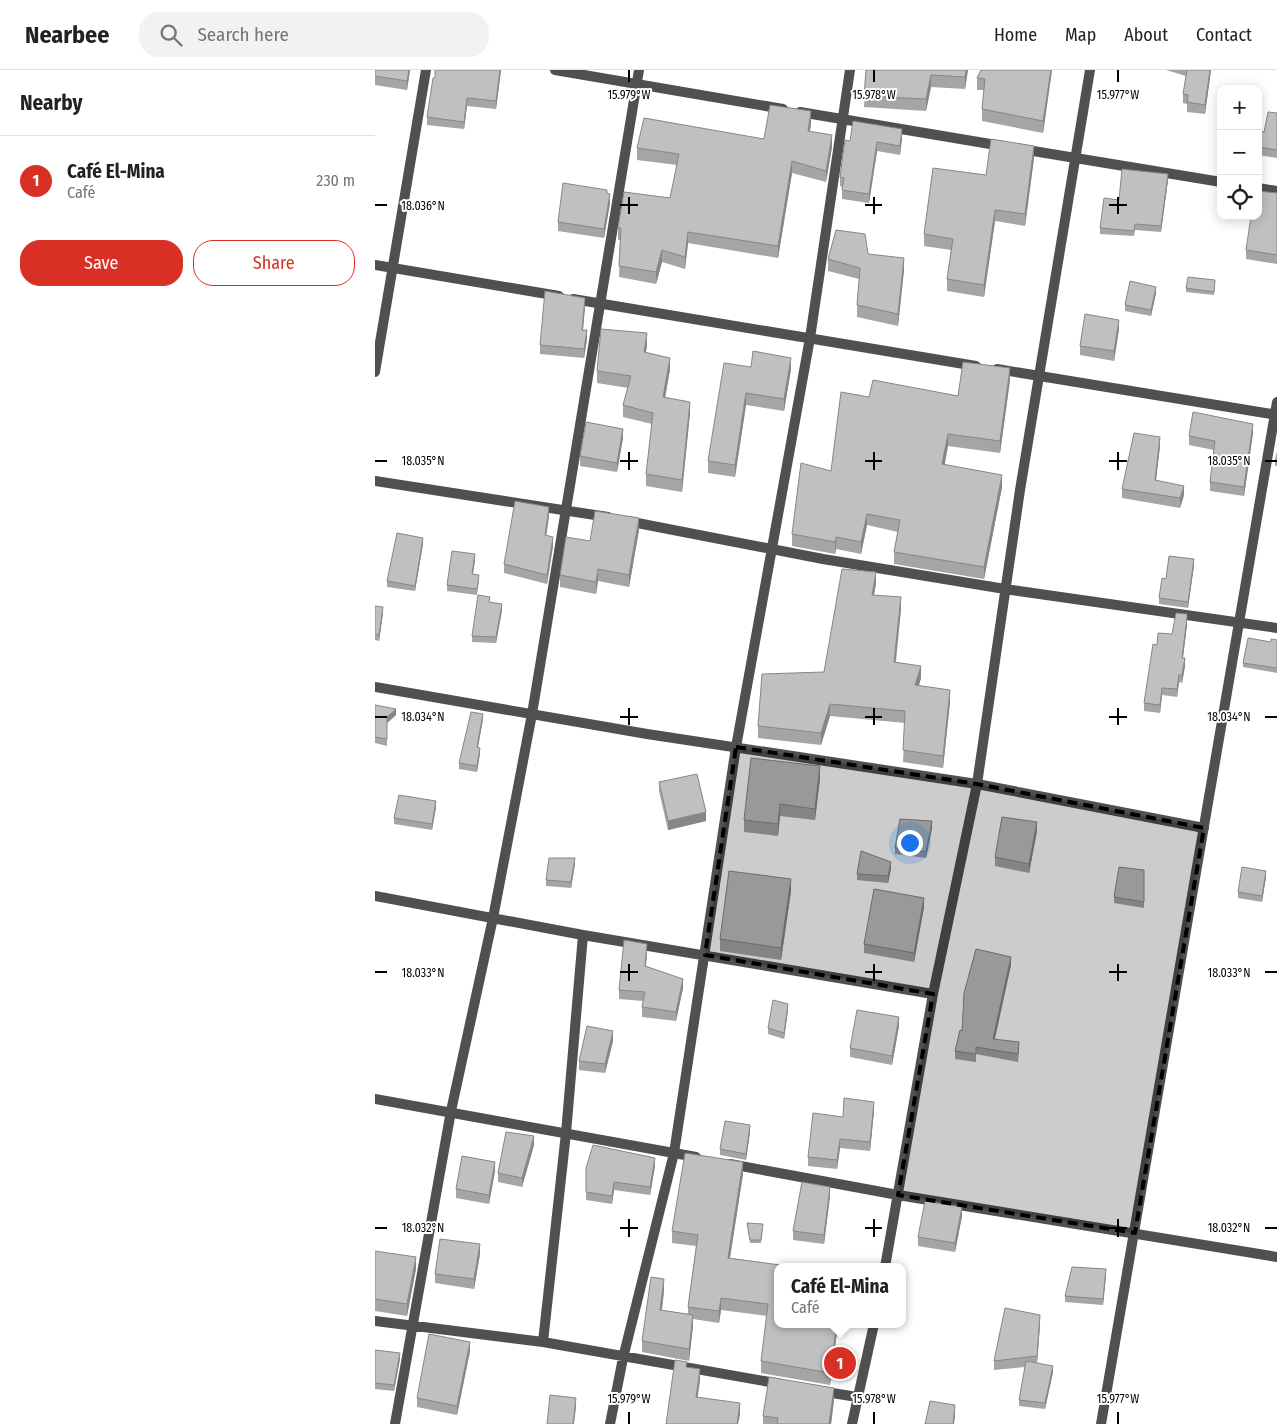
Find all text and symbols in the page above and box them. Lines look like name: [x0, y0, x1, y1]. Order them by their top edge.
search box: [139, 12, 489, 57]
text: Nearbee: [25, 21, 109, 49]
icon: search: [157, 21, 185, 49]
text: Search here: [197, 23, 289, 46]
text: Home: [994, 24, 1037, 46]
text: Map: [1065, 24, 1096, 46]
text: About: [1124, 24, 1168, 46]
text: Contact: [1196, 24, 1252, 46]
map controls: [1217, 85, 1262, 220]
button: +: [1217, 85, 1262, 130]
text: 15.979°W: [607, 88, 651, 102]
text: 15.978°W: [852, 88, 896, 102]
text: 15.977°W: [1097, 88, 1139, 102]
text: Nearby: [20, 90, 82, 116]
button: −: [1217, 130, 1262, 175]
text: Café El-Mina: [67, 160, 165, 183]
text: 1: [33, 171, 39, 190]
text: 230 m: [316, 171, 355, 190]
button: locate: [1217, 175, 1262, 220]
text: Café: [67, 183, 95, 202]
text: 18.036°N: [401, 199, 445, 213]
button: Save: [20, 240, 183, 286]
button: Share: [193, 240, 355, 286]
text: 18.035°N: [402, 454, 444, 468]
text: 18.035°N: [1208, 454, 1250, 468]
text: 18.034°N: [401, 710, 445, 724]
text: 18.034°N: [1207, 710, 1251, 724]
your location: [897, 830, 923, 856]
text: 18.033°N: [402, 966, 444, 980]
text: 18.033°N: [1208, 966, 1250, 980]
text: 18.032°N: [402, 1221, 444, 1235]
text: 18.032°N: [1208, 1221, 1250, 1235]
popup: [774, 1263, 906, 1328]
text: Café El-Mina: [791, 1275, 889, 1298]
text: Café: [791, 1298, 820, 1317]
pin: 1: [824, 1344, 856, 1382]
text: 15.979°W: [607, 1392, 651, 1406]
text: 15.978°W: [852, 1392, 896, 1406]
text: 15.977°W: [1097, 1392, 1139, 1406]

